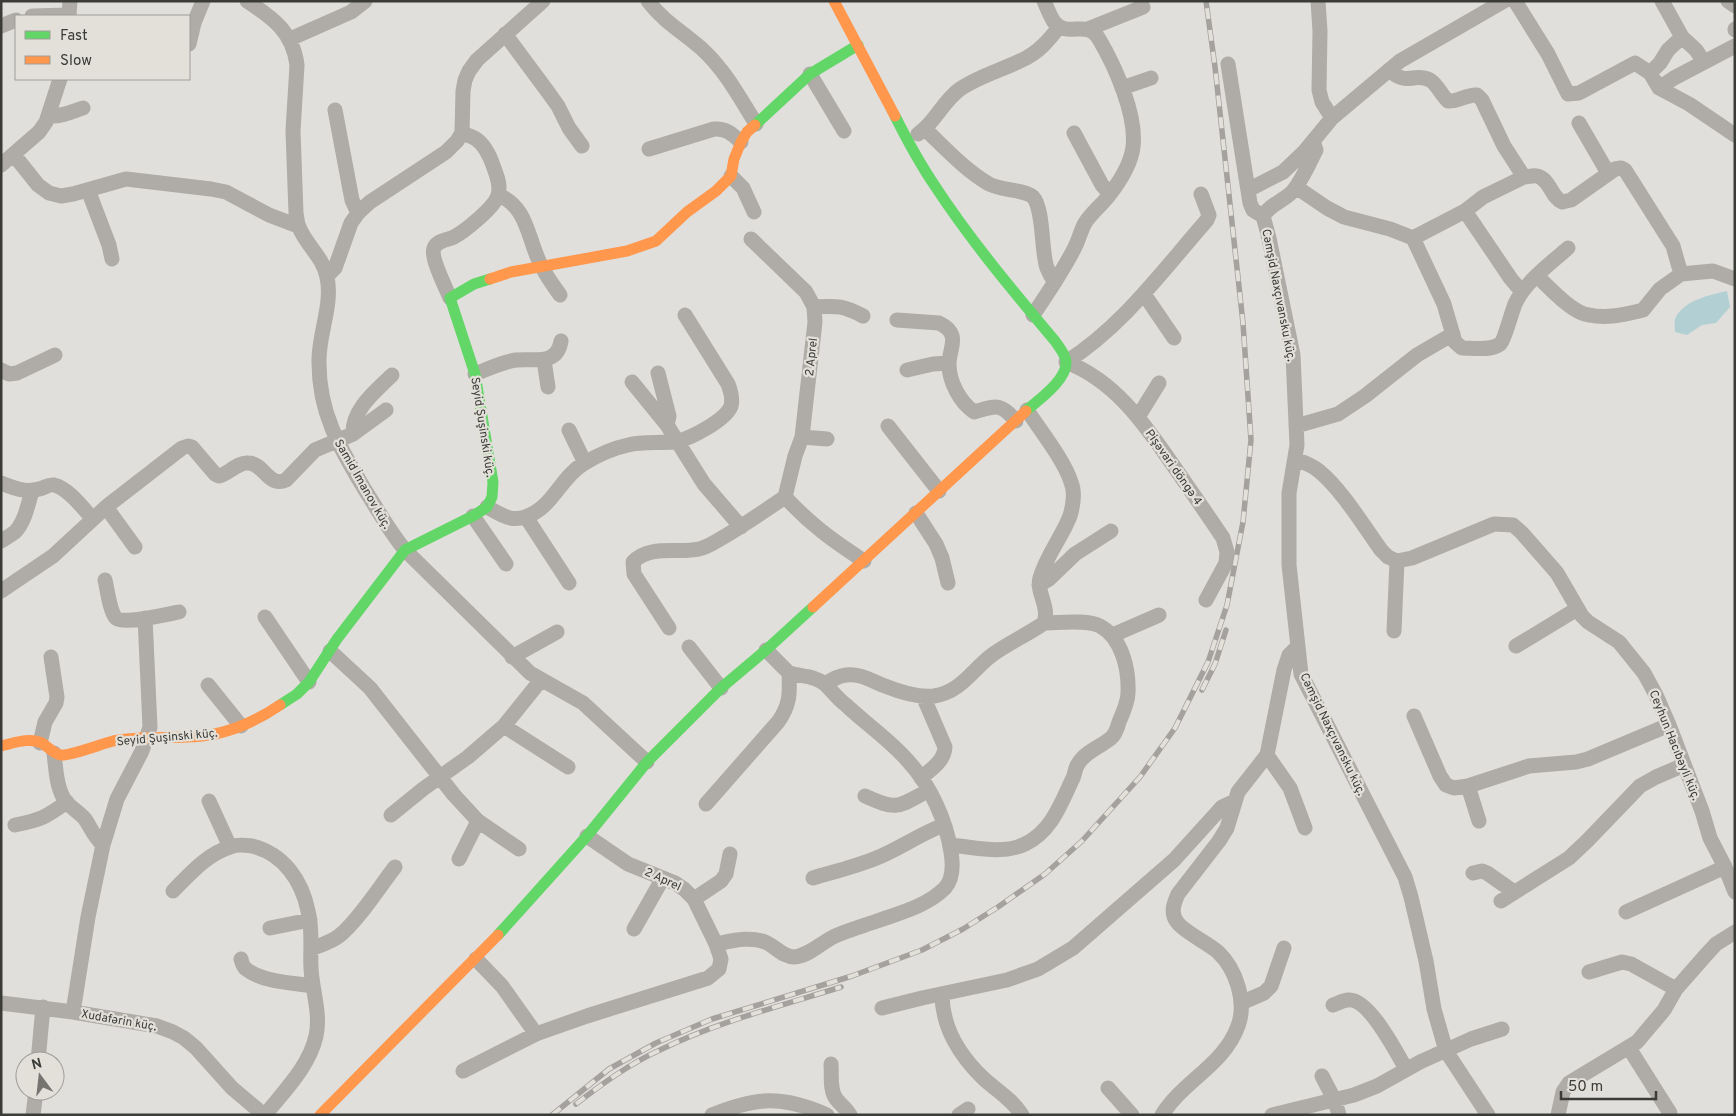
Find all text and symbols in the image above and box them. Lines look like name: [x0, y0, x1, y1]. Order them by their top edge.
legend: [15, 15, 190, 80]
text: Fast: [60, 27, 88, 46]
text: Slow: [60, 52, 92, 71]
street label: Cəmşid Naxçıvansku küç.: [1257, 228, 1299, 363]
street label: 2 Aprel: [802, 337, 822, 377]
street label: Seyid Şuşinski küç.: [466, 376, 498, 479]
street label: Pişəvari döngə 4: [1141, 426, 1205, 509]
street label: Samid İmanov küç.: [330, 437, 394, 532]
street label: Cəmşid Naxçıvansku küç.: [1295, 670, 1369, 799]
street label: Ceyhun Hacıbəyli küç.: [1645, 688, 1704, 803]
street label: Seyid Şuşinski küç.: [116, 726, 219, 750]
street label: 2 Aprel: [642, 865, 683, 895]
street label: Xudafərin küç.: [80, 1006, 158, 1036]
north arrow: [15, 1051, 65, 1101]
text: N: [30, 1055, 44, 1074]
scale bar: [1561, 1068, 1656, 1100]
text: 50 m: [1568, 1078, 1603, 1097]

